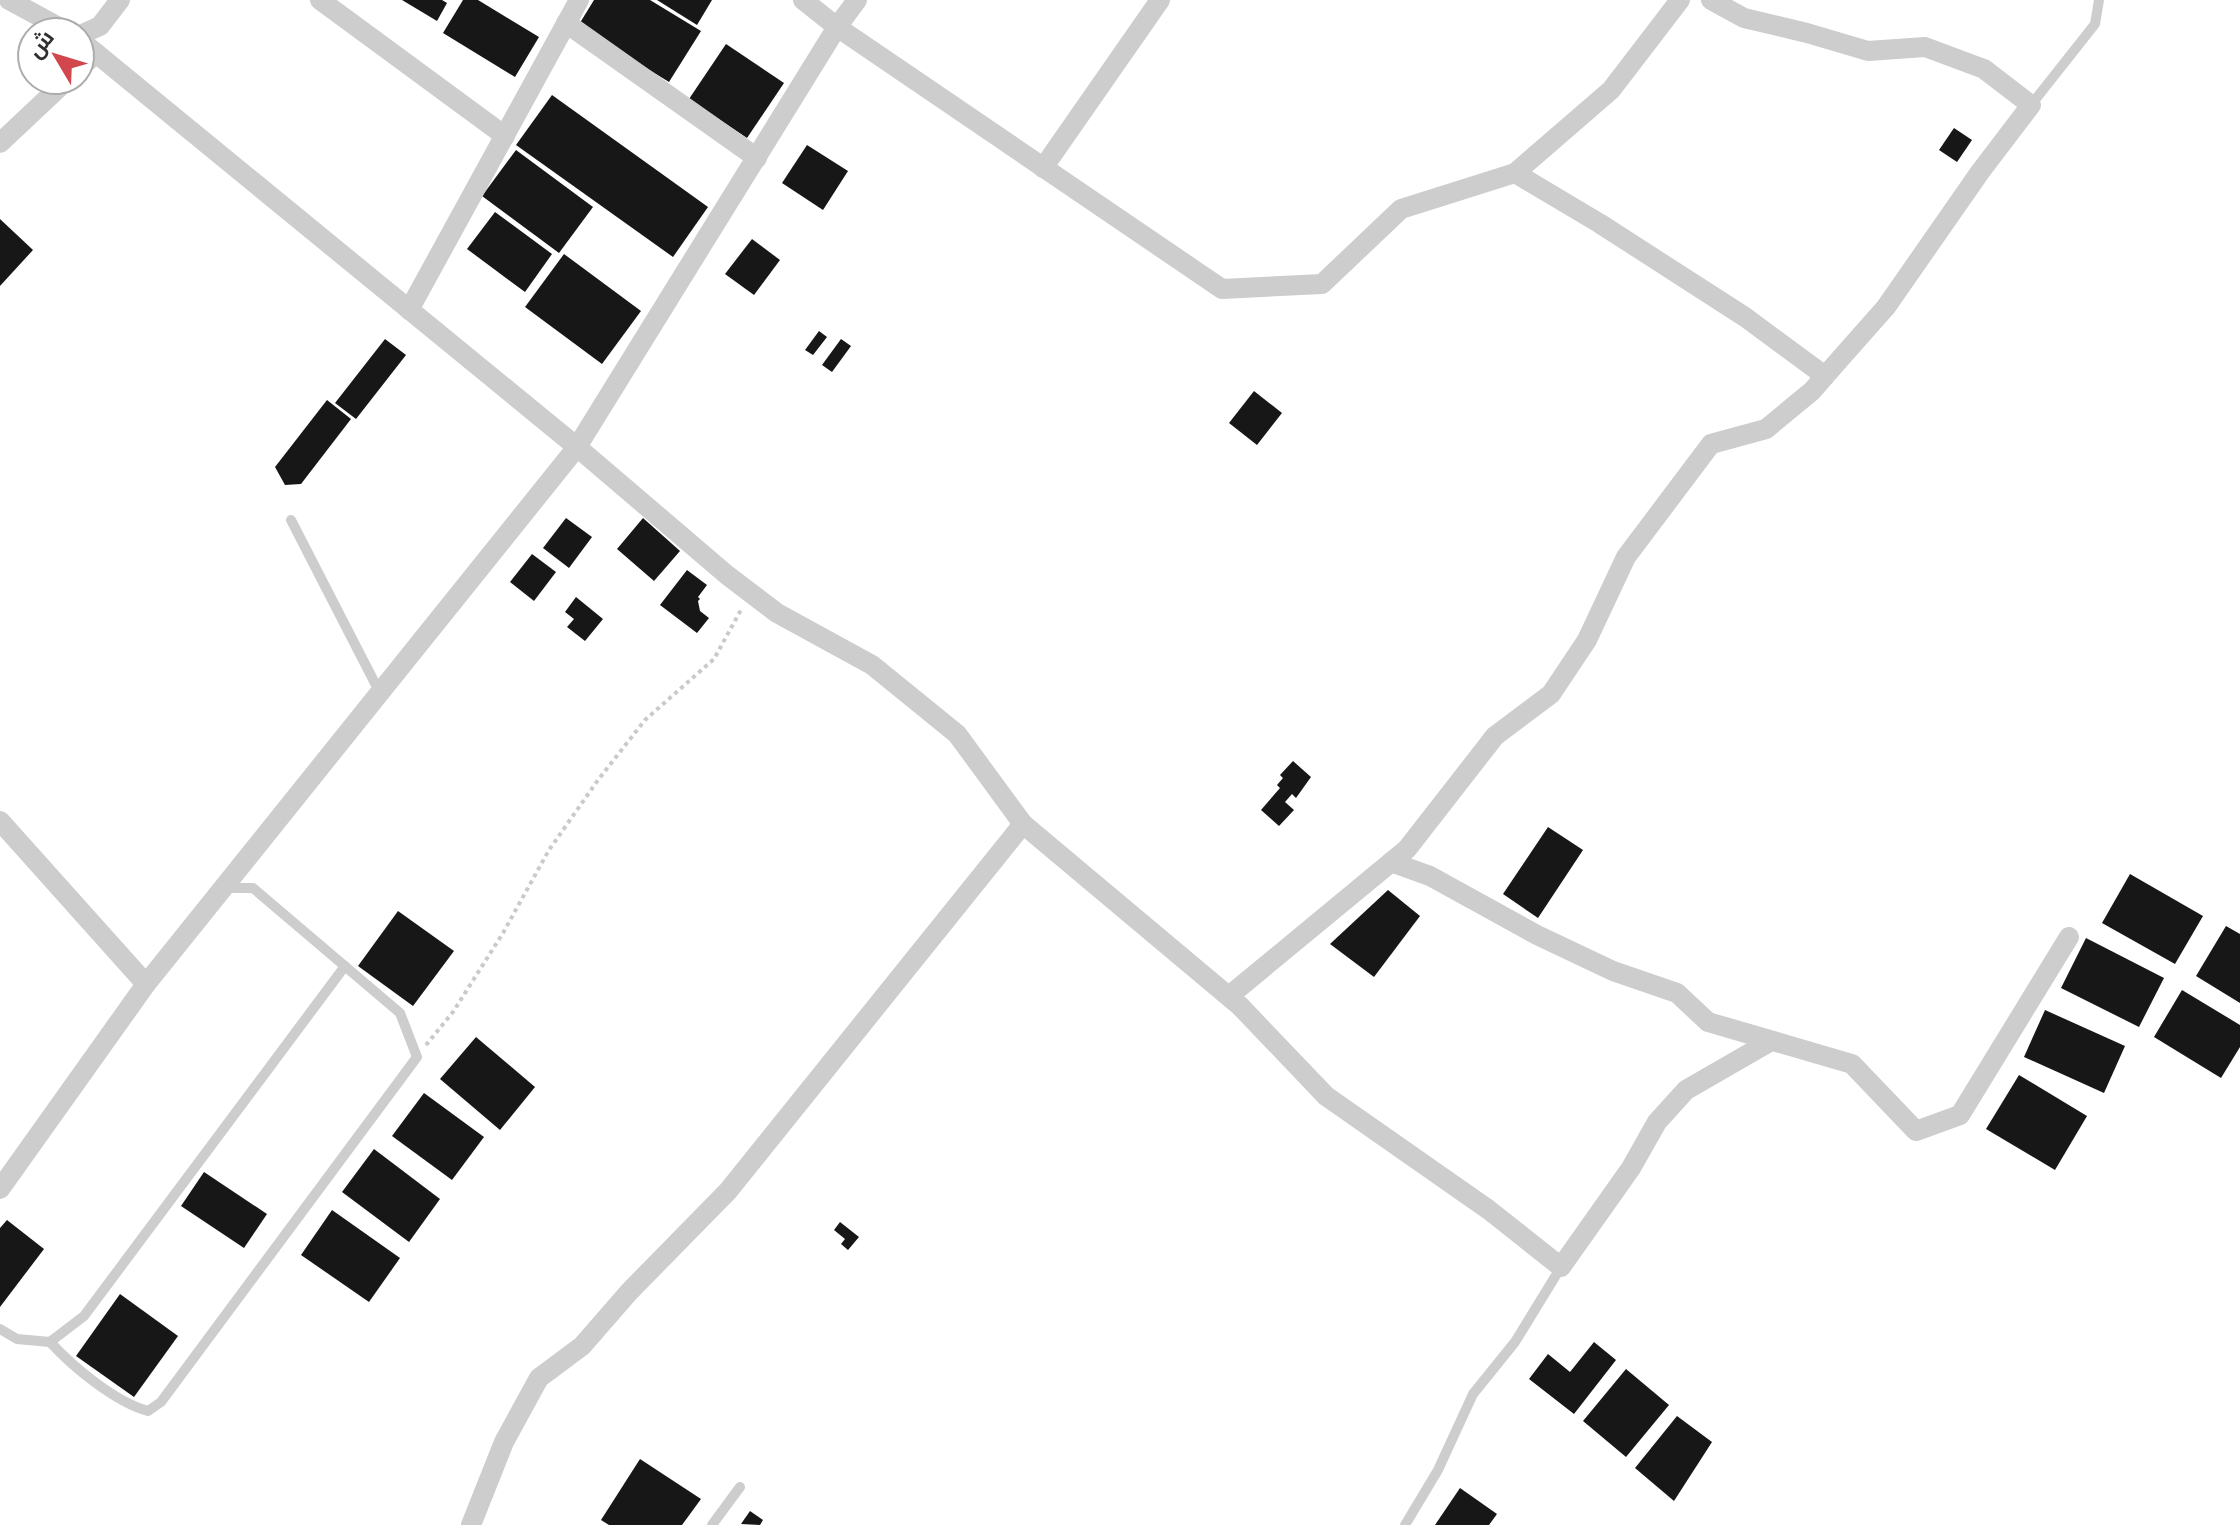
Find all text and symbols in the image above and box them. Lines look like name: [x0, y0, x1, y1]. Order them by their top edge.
north arrow: [16, 16, 96, 96]
text: ش: [22, 25, 60, 63]

